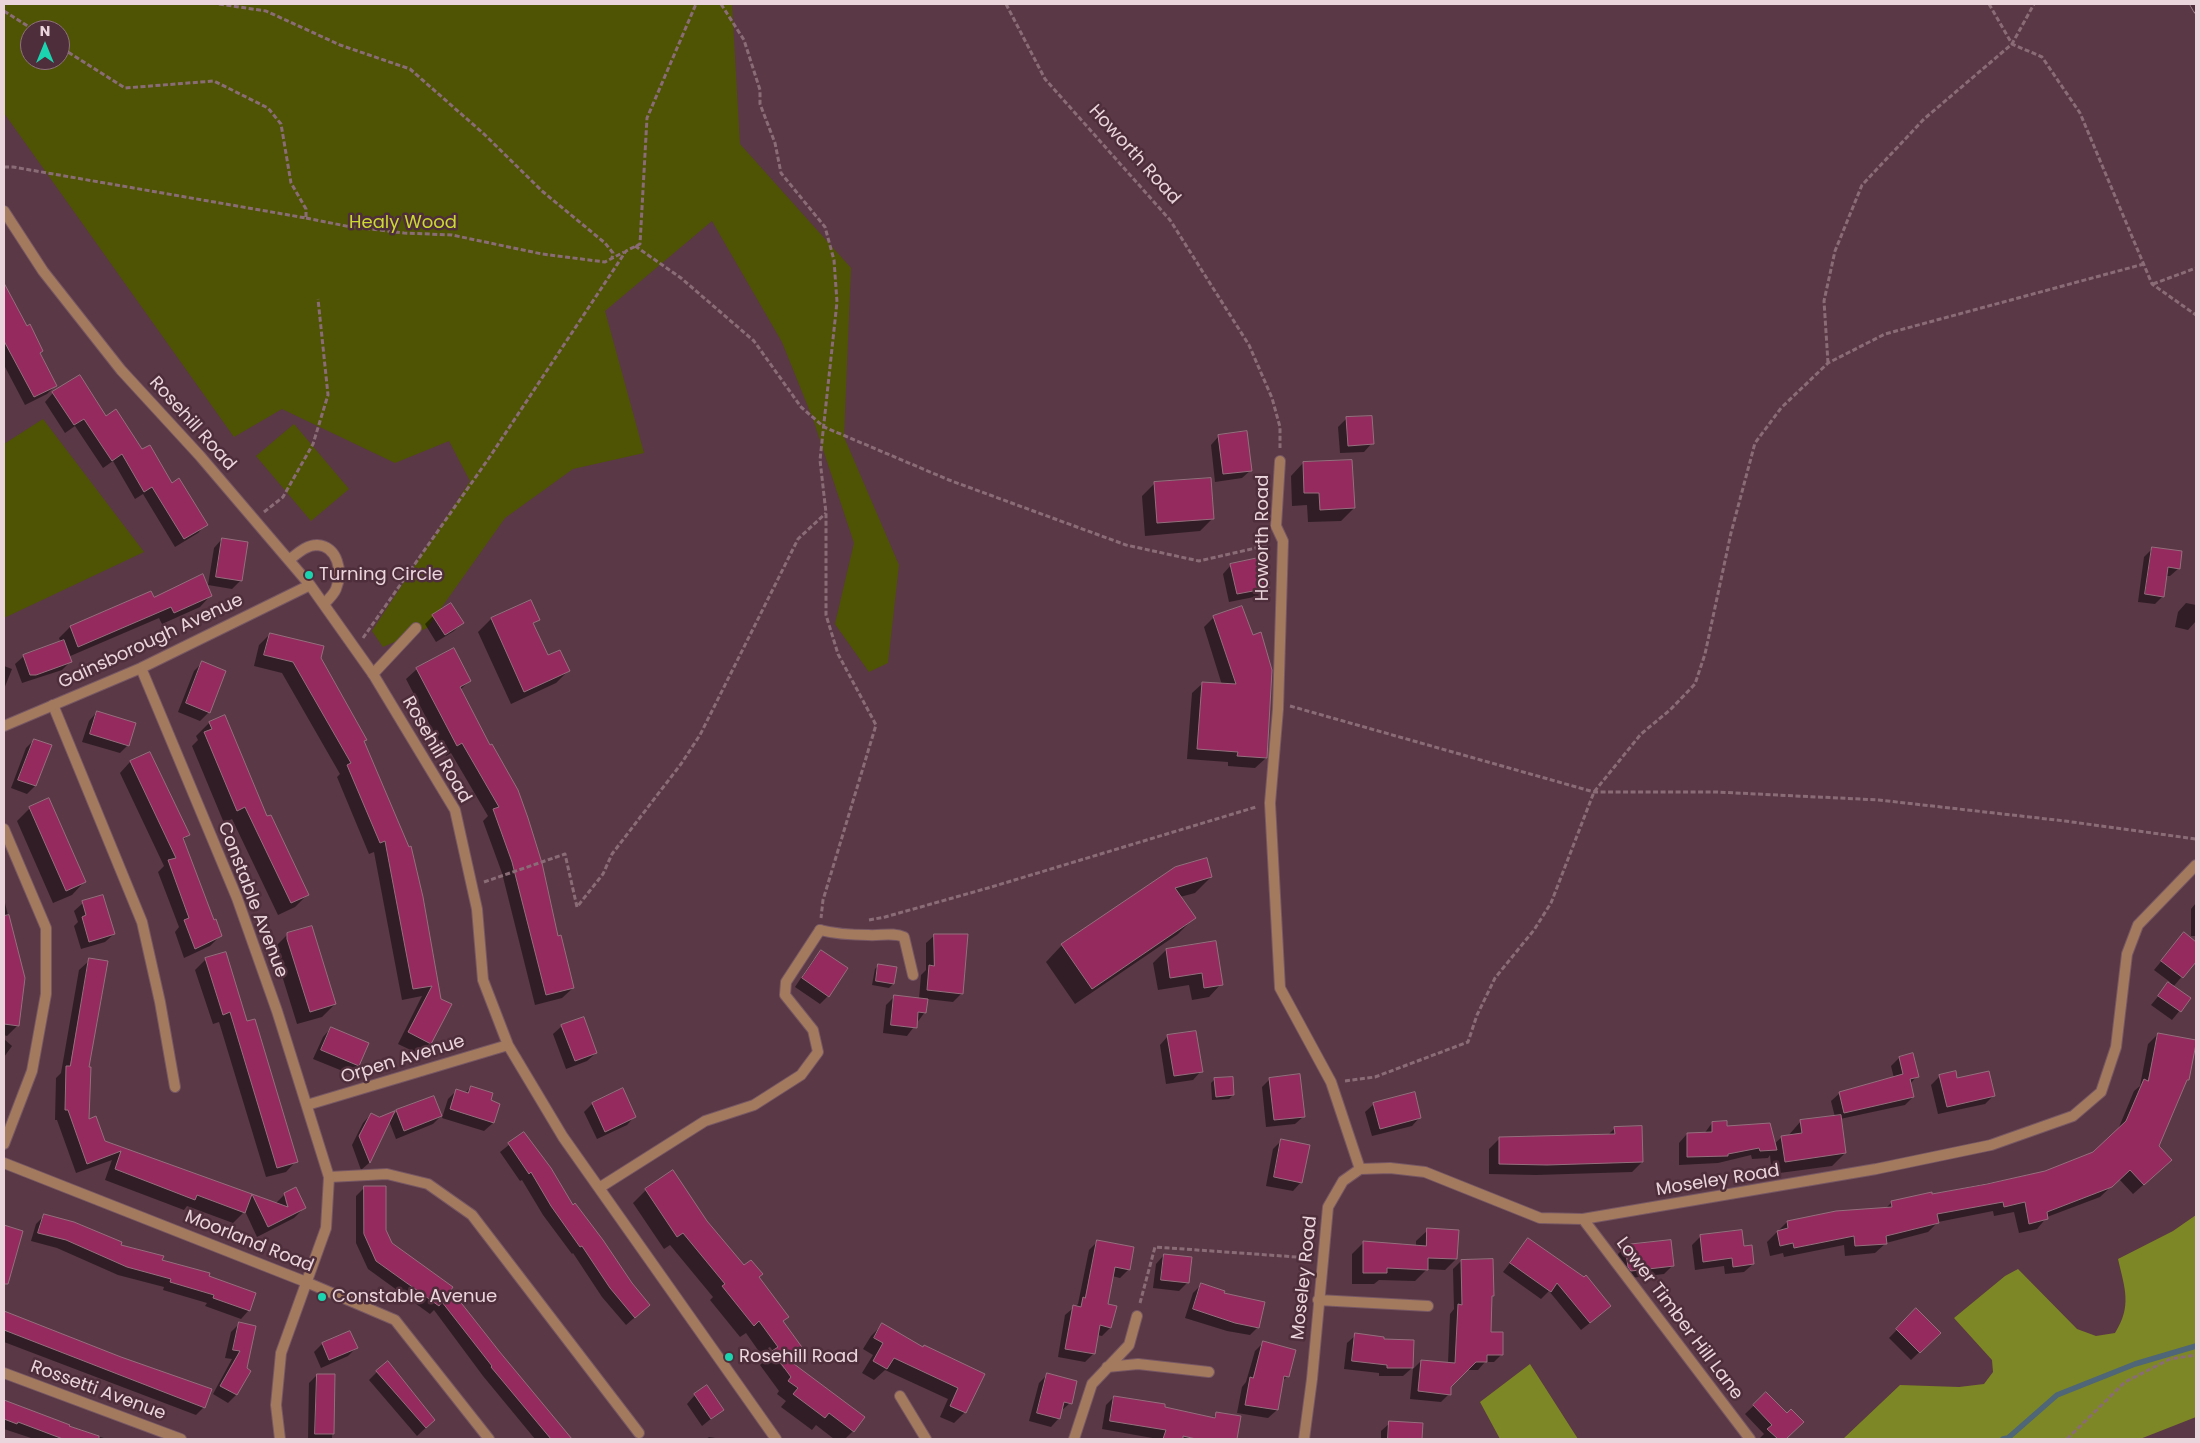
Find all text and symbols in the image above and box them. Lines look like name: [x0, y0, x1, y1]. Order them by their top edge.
north arrow: [20, 20, 70, 70]
text: N: [40, 21, 50, 41]
street label: Howorth Road: [1084, 101, 1184, 209]
park label: Healy Wood: [349, 212, 457, 234]
street label: Rosehill Road: [144, 372, 240, 476]
street label: Howorth Road: [1252, 475, 1274, 601]
place label: Turning Circle: [319, 564, 443, 586]
marker: Turning Circle: [303, 569, 315, 581]
street label: Gainsborough Avenue: [55, 590, 247, 694]
street label: Rosehill Road: [397, 693, 475, 807]
street label: Constable Avenue: [212, 819, 292, 981]
street label: Orpen Avenue: [339, 1031, 467, 1089]
street label: Moseley Road: [1655, 1161, 1781, 1201]
street label: Moorland Road: [181, 1206, 317, 1278]
street label: Moseley Road: [1288, 1215, 1322, 1341]
street label: Lower Timber Hill Lane: [1611, 1234, 1747, 1404]
place label: Constable Avenue: [332, 1286, 497, 1308]
marker: Constable Avenue: [316, 1291, 328, 1303]
place label: Rosehill Road: [739, 1346, 858, 1368]
marker: Rosehill Road: [723, 1351, 735, 1363]
street label: Rossetti Avenue: [27, 1357, 169, 1425]

